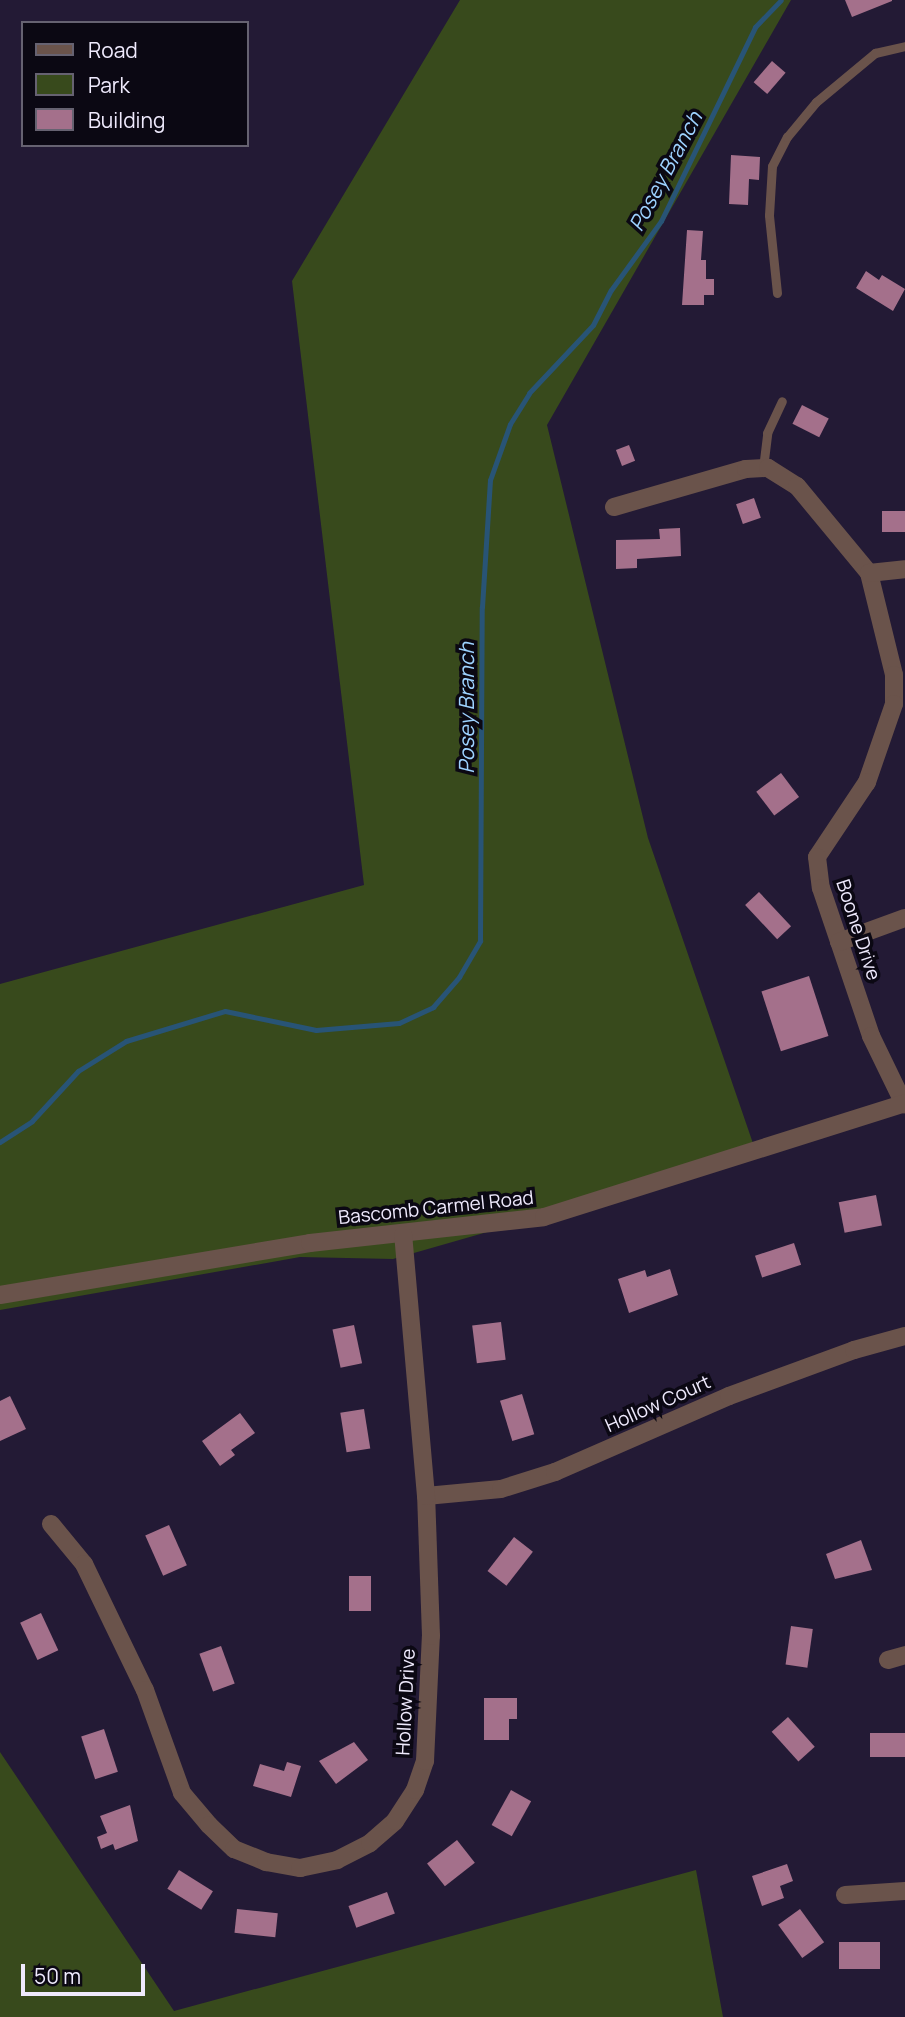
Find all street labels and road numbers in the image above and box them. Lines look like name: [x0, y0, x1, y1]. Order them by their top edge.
street label: Boone Drive: [831, 877, 885, 983]
street label: Bascomb Carmel Road: [337, 1186, 535, 1230]
street label: Hollow Court: [602, 1371, 714, 1437]
street label: Hollow Drive: [392, 1648, 420, 1756]

